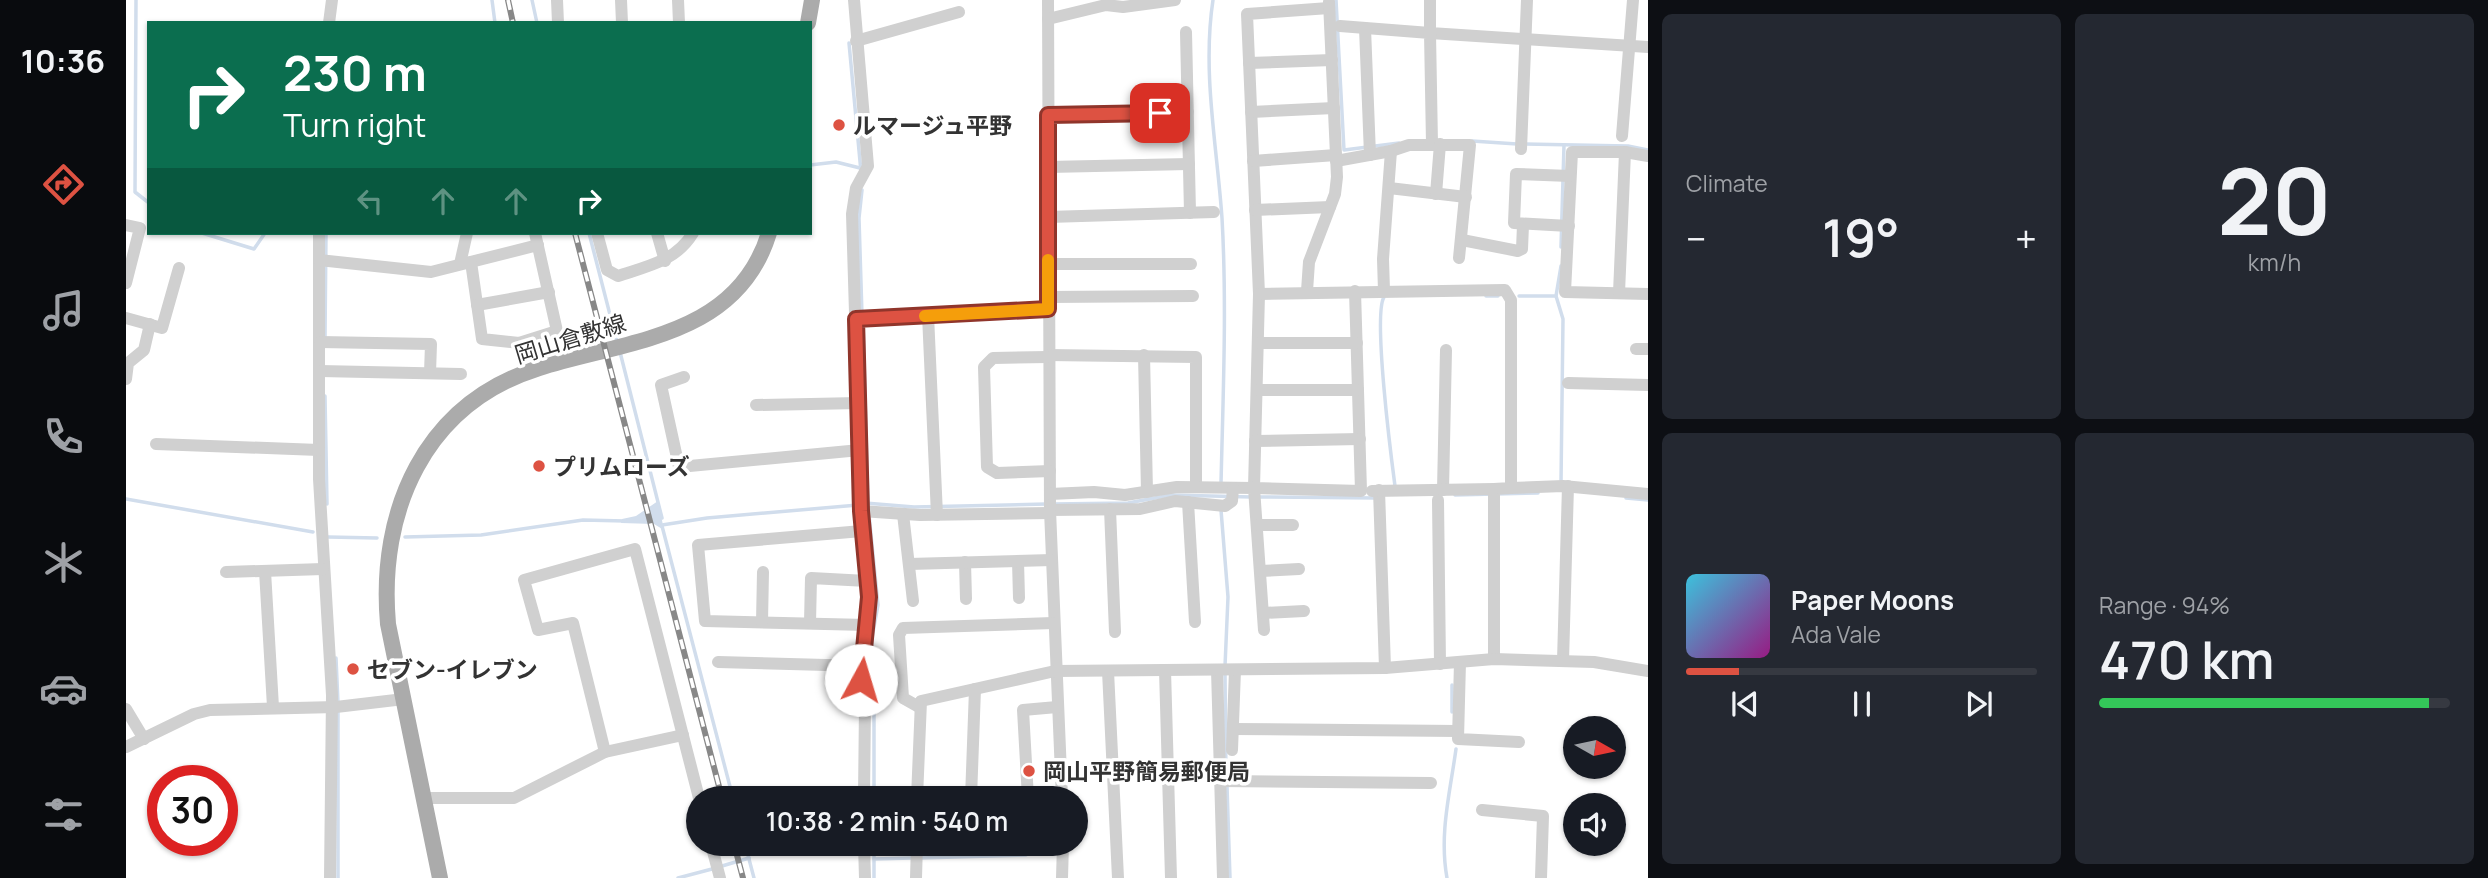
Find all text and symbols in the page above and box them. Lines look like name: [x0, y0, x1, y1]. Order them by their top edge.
text: 10:36: [21, 39, 105, 83]
text: 230 m: [283, 39, 427, 106]
icon: right: [168, 49, 259, 140]
pin: [1130, 83, 1190, 143]
icon: arrive: [1141, 94, 1179, 132]
text: Turn right: [283, 103, 426, 147]
place label: ルマージュ平野: [853, 109, 1012, 141]
marker: ルマージュ平野: [831, 117, 847, 133]
text: 20: [2217, 138, 2332, 262]
icon: directions: [39, 160, 88, 209]
text: Climate: [1686, 167, 1768, 199]
icon: left: [351, 182, 389, 220]
icon: ahead: [424, 182, 462, 220]
icon: ahead: [497, 182, 535, 220]
icon: right: [570, 182, 608, 220]
text: 19°: [1822, 202, 1900, 273]
text: −: [1686, 212, 1707, 264]
text: +: [2015, 212, 2037, 264]
text: km/h: [2248, 246, 2301, 278]
icon: music: [39, 286, 88, 335]
street label: 岡山倉敷線: [510, 306, 630, 370]
icon: phone: [39, 412, 88, 461]
place label: プリムローズ: [553, 450, 690, 482]
marker: プリムローズ: [531, 458, 547, 474]
icon: climate: [39, 538, 88, 587]
text: Paper Moons: [1791, 582, 1954, 618]
text: Range · 94%: [2099, 589, 2230, 621]
text: Ada Vale: [1791, 618, 1881, 650]
text: 470 km: [2099, 624, 2274, 695]
position arrow: [824, 643, 898, 717]
place label: セブン-イレブン: [367, 653, 538, 685]
marker: セブン-イレブン: [345, 661, 361, 677]
icon: car: [39, 664, 88, 713]
icon: previous: [1726, 685, 1764, 723]
icon: pause: [1843, 685, 1881, 723]
icon: next: [1960, 685, 1998, 723]
north arrow: [1563, 716, 1626, 779]
map controls: [1563, 716, 1626, 856]
place label: 岡山平野簡易郵便局: [1043, 755, 1250, 787]
marker: 岡山平野簡易郵便局: [1021, 763, 1037, 779]
speed limit sign: 30: [147, 765, 238, 856]
icon: filters: [39, 790, 88, 839]
button: sound: [1563, 793, 1626, 856]
text: 10:38 · 2 min · 540 m: [766, 803, 1008, 839]

